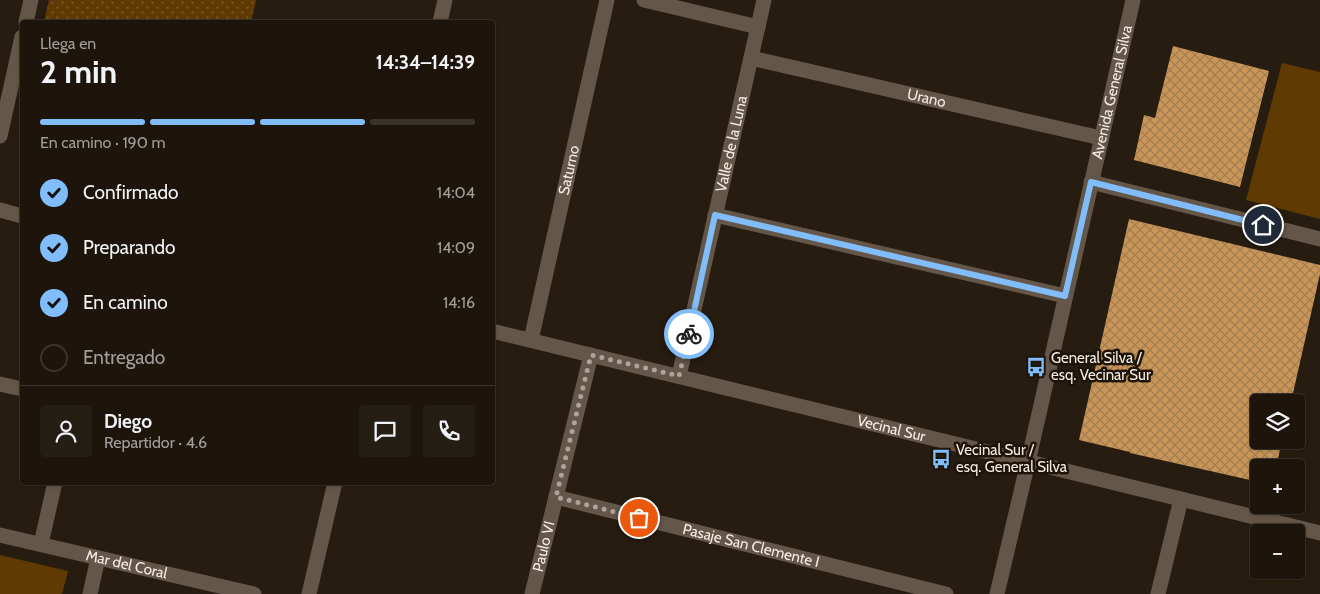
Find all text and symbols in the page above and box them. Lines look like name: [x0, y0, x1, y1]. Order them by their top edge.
street label: Avenida General Silva: [1088, 23, 1136, 161]
text: Llega en: [40, 34, 96, 53]
text: 14:34–14:39: [376, 51, 475, 74]
text: 2 min: [40, 52, 117, 91]
street label: Urano: [905, 85, 948, 111]
street label: Valle de la Luna: [712, 93, 751, 194]
text: En camino · 190 m: [40, 133, 166, 152]
street label: Saturno: [555, 144, 583, 197]
icon: check: [40, 179, 68, 207]
text: Confirmado: [83, 181, 179, 204]
text: 14:04: [437, 183, 475, 202]
pin: [1242, 204, 1284, 246]
icon: home: [1249, 211, 1277, 239]
icon: check: [40, 234, 68, 262]
text: Preparando: [83, 236, 176, 259]
text: 14:09: [437, 238, 475, 257]
icon: check: [40, 289, 68, 317]
text: En camino: [83, 291, 168, 314]
text: 14:16: [443, 293, 475, 312]
courier: [664, 309, 714, 359]
icon: bike: [675, 320, 703, 348]
text: Entregado: [83, 346, 165, 369]
place label: General Silva / esq. Vecinar Sur: [1051, 349, 1151, 384]
bus stop icon: General Silva / esq. Vecinar Sur: [1025, 356, 1047, 378]
map controls: [1250, 394, 1305, 579]
button: layers: [1250, 394, 1305, 449]
button: person: [40, 405, 92, 457]
button: chat: [359, 405, 411, 457]
button: phone: [423, 405, 475, 457]
text: Diego: [104, 410, 152, 433]
street label: Vecinal Sur: [855, 411, 928, 445]
text: Repartidor · 4.6: [104, 433, 207, 452]
place label: Vecinal Sur / esq. General Silva: [956, 441, 1068, 476]
bus stop icon: Vecinal Sur / esq. General Silva: [930, 448, 952, 470]
button: +: [1250, 459, 1305, 514]
pin: [618, 497, 660, 539]
icon: bag: [625, 504, 653, 532]
street label: Paulo VI: [529, 519, 559, 574]
street label: Pasaje San Clemente I: [681, 520, 821, 571]
button: −: [1250, 524, 1305, 579]
street label: Mar del Coral: [84, 546, 170, 583]

